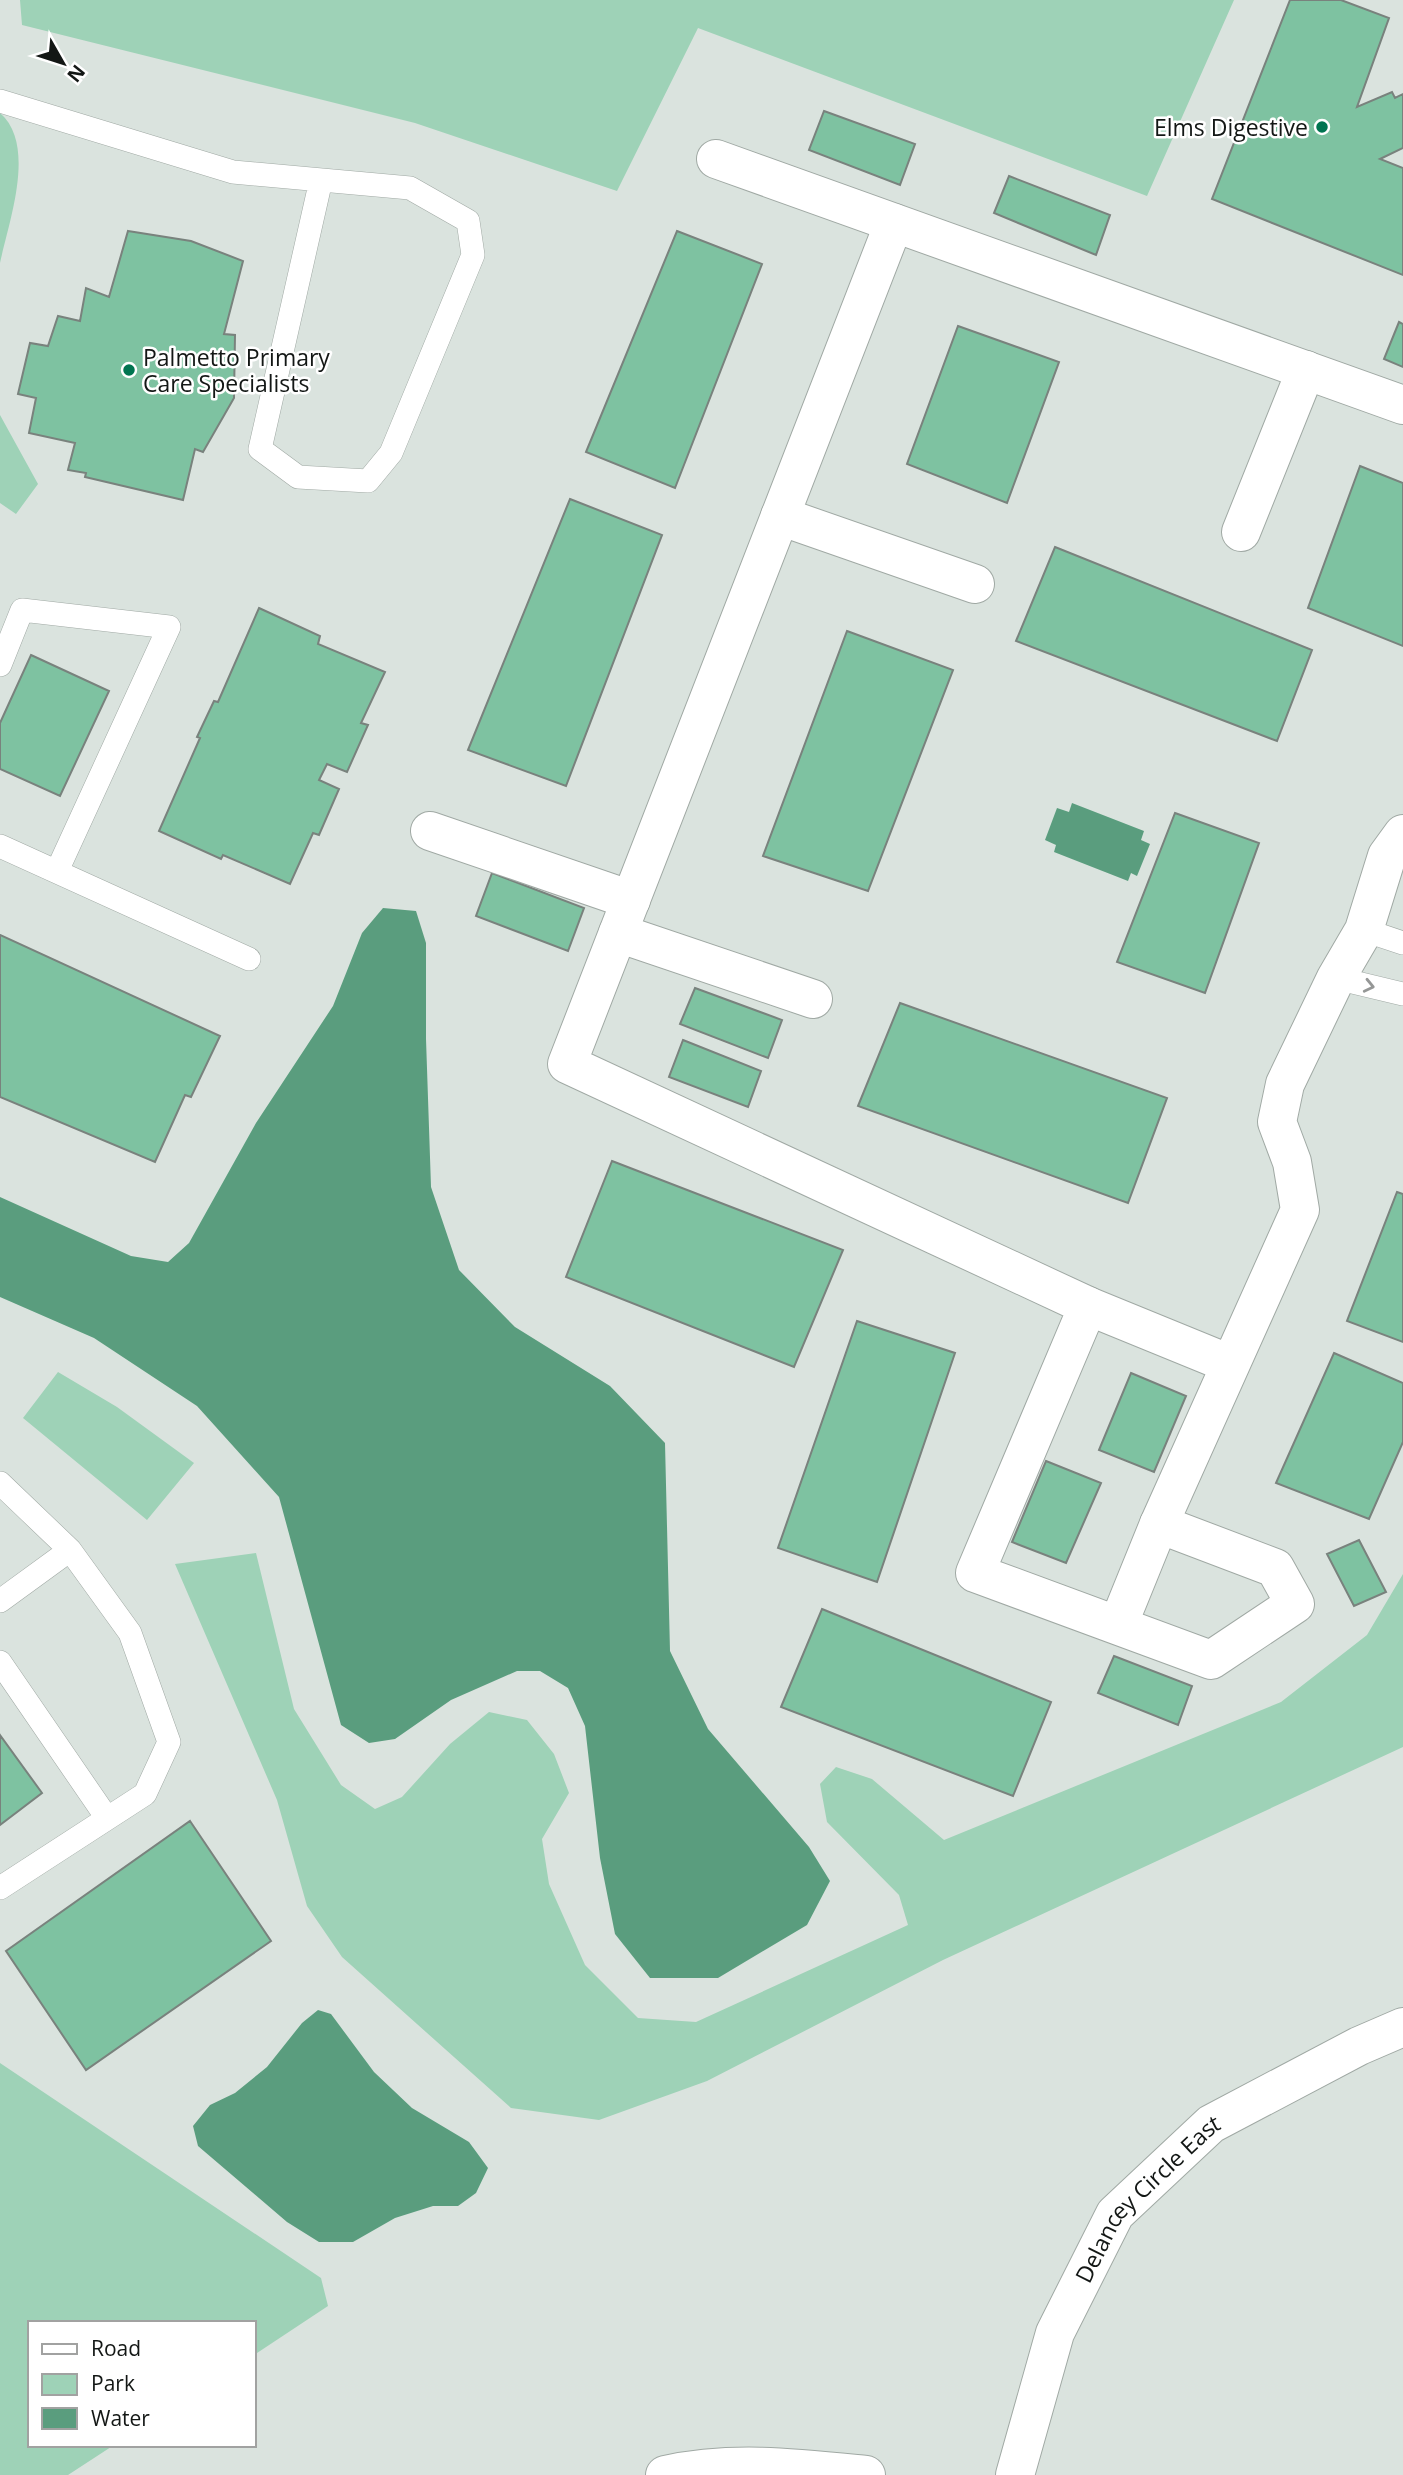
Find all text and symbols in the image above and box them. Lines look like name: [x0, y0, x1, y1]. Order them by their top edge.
north arrow: [28, 28, 98, 98]
text: N: [61, 60, 91, 88]
place label: Elms Digestive: [1154, 111, 1308, 143]
marker: Elms Digestive: [1314, 119, 1330, 135]
place label: Palmetto Primary Care Specialists: [143, 341, 330, 399]
marker: Palmetto Primary Care Specialists: [121, 362, 137, 378]
one-way arrow: [1363, 978, 1375, 992]
street label: Delancey Circle East: [1067, 2106, 1225, 2288]
legend: [28, 2321, 256, 2447]
text: Road: [91, 2334, 141, 2362]
text: Park: [91, 2369, 135, 2397]
text: Water: [91, 2404, 150, 2432]

